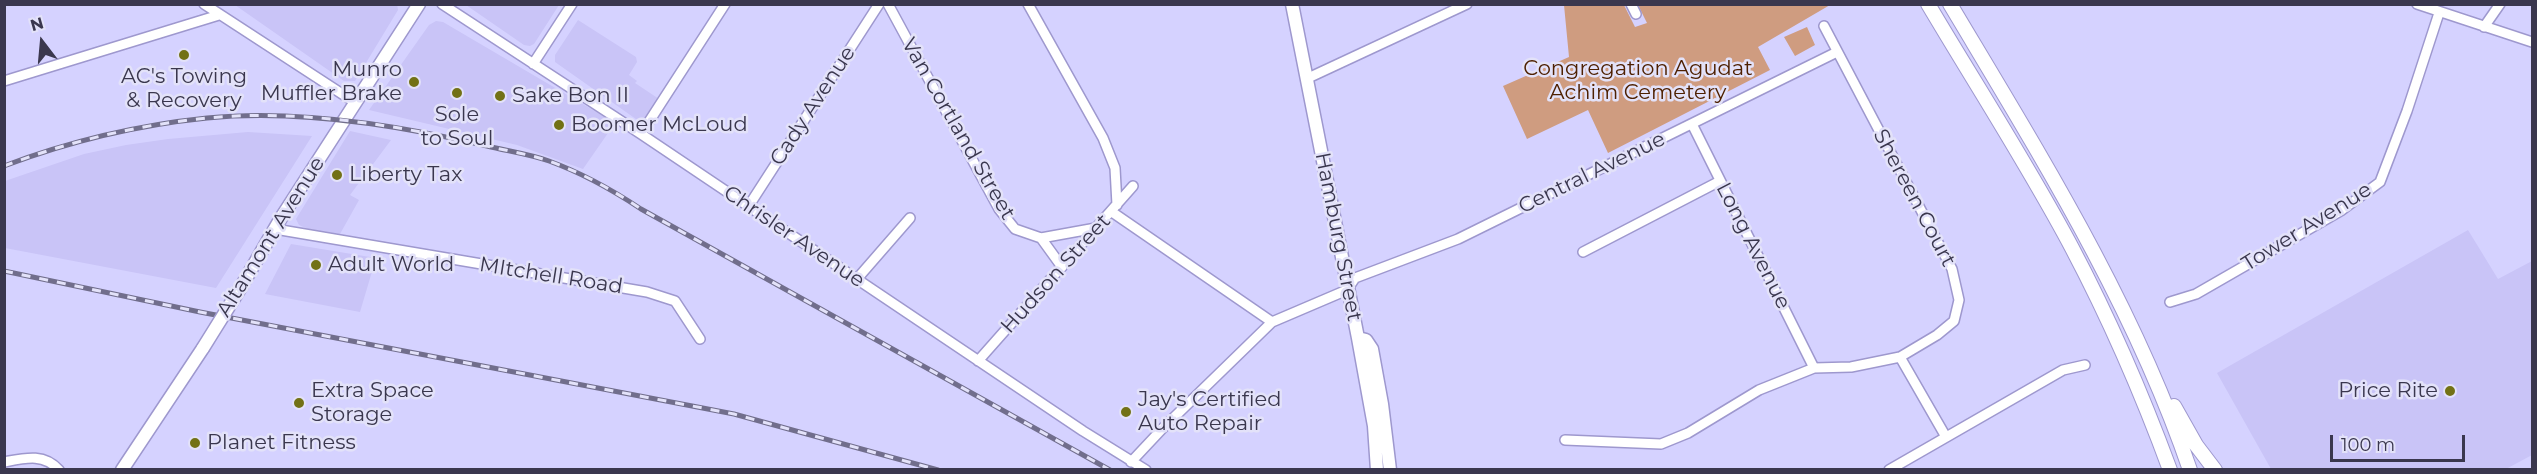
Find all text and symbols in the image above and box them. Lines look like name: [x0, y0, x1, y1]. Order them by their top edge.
north arrow: [12, 12, 72, 72]
text: N: [28, 13, 46, 35]
street label: Van Cortland Street: [896, 34, 1020, 224]
street label: Cady Avenue: [765, 42, 861, 170]
marker: AC's Towing & Recovery: [177, 48, 191, 62]
park label: Congregation Agudat Achim Cemetery: [1523, 56, 1753, 106]
place label: Munro Muffler Brake: [261, 57, 402, 107]
place label: AC's Towing & Recovery: [121, 64, 247, 114]
marker: Munro Muffler Brake: [407, 75, 421, 89]
place label: Sake Bon II: [512, 83, 629, 109]
marker: Sole to Soul: [450, 86, 464, 100]
marker: Sake Bon II: [493, 89, 507, 103]
place label: Sole to Soul: [421, 102, 493, 152]
place label: Boomer McLoud: [571, 112, 748, 138]
marker: Boomer McLoud: [552, 118, 566, 132]
street label: Shereen Court: [1867, 125, 1961, 271]
street label: Central Avenue: [1514, 127, 1670, 219]
street label: Hamburg Street: [1309, 150, 1367, 324]
street label: Altamont Avenue: [212, 152, 330, 322]
place label: Liberty Tax: [349, 162, 462, 188]
marker: Liberty Tax: [330, 168, 344, 182]
street label: Tower Avenue: [2238, 177, 2376, 277]
street label: Long Avenue: [1710, 178, 1796, 314]
street label: Chrisler Avenue: [719, 180, 869, 294]
street label: Hudson Street: [996, 209, 1116, 339]
place label: Adult World: [328, 252, 454, 278]
street label: MItchell Road: [478, 252, 624, 300]
marker: Adult World: [309, 258, 323, 272]
place label: Extra Space Storage: [311, 378, 434, 428]
place label: Price Rite: [2338, 378, 2438, 404]
marker: Price Rite: [2443, 384, 2457, 398]
place label: Jay's Certified Auto Repair: [1138, 387, 1281, 437]
marker: Extra Space Storage: [292, 396, 306, 410]
marker: Jay's Certified Auto Repair: [1119, 405, 1133, 419]
scale bar: [2333, 423, 2468, 461]
place label: Planet Fitness: [207, 430, 356, 456]
text: 100 m: [2341, 434, 2395, 456]
marker: Planet Fitness: [188, 436, 202, 450]

